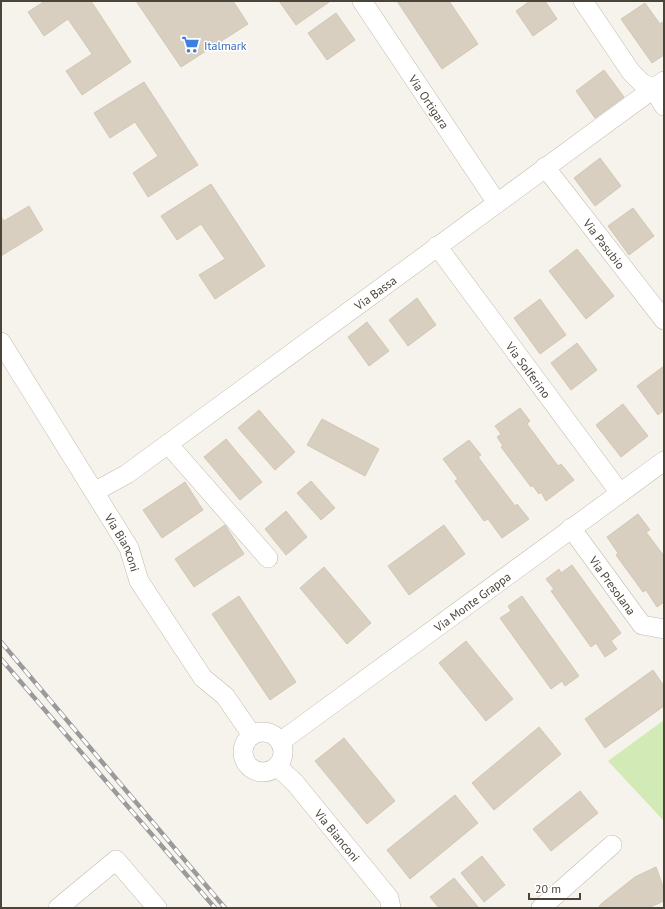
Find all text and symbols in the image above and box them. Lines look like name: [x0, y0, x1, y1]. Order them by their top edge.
supermarket icon: Italmark: [181, 35, 201, 55]
place label: Italmark: [204, 38, 247, 53]
street label: Via Ortigara: [405, 71, 453, 131]
street label: Via Pasubio: [580, 215, 629, 272]
street label: Via Bassa: [350, 272, 399, 313]
street label: Via Solferino: [503, 338, 554, 401]
street label: Via Bianconi: [101, 510, 143, 573]
street label: Via Presolana: [586, 552, 639, 618]
street label: Via Monte Grappa: [430, 568, 513, 635]
street label: Via Bianconi: [311, 805, 363, 864]
scale bar: [529, 875, 580, 901]
text: 20 m: [535, 881, 561, 896]

